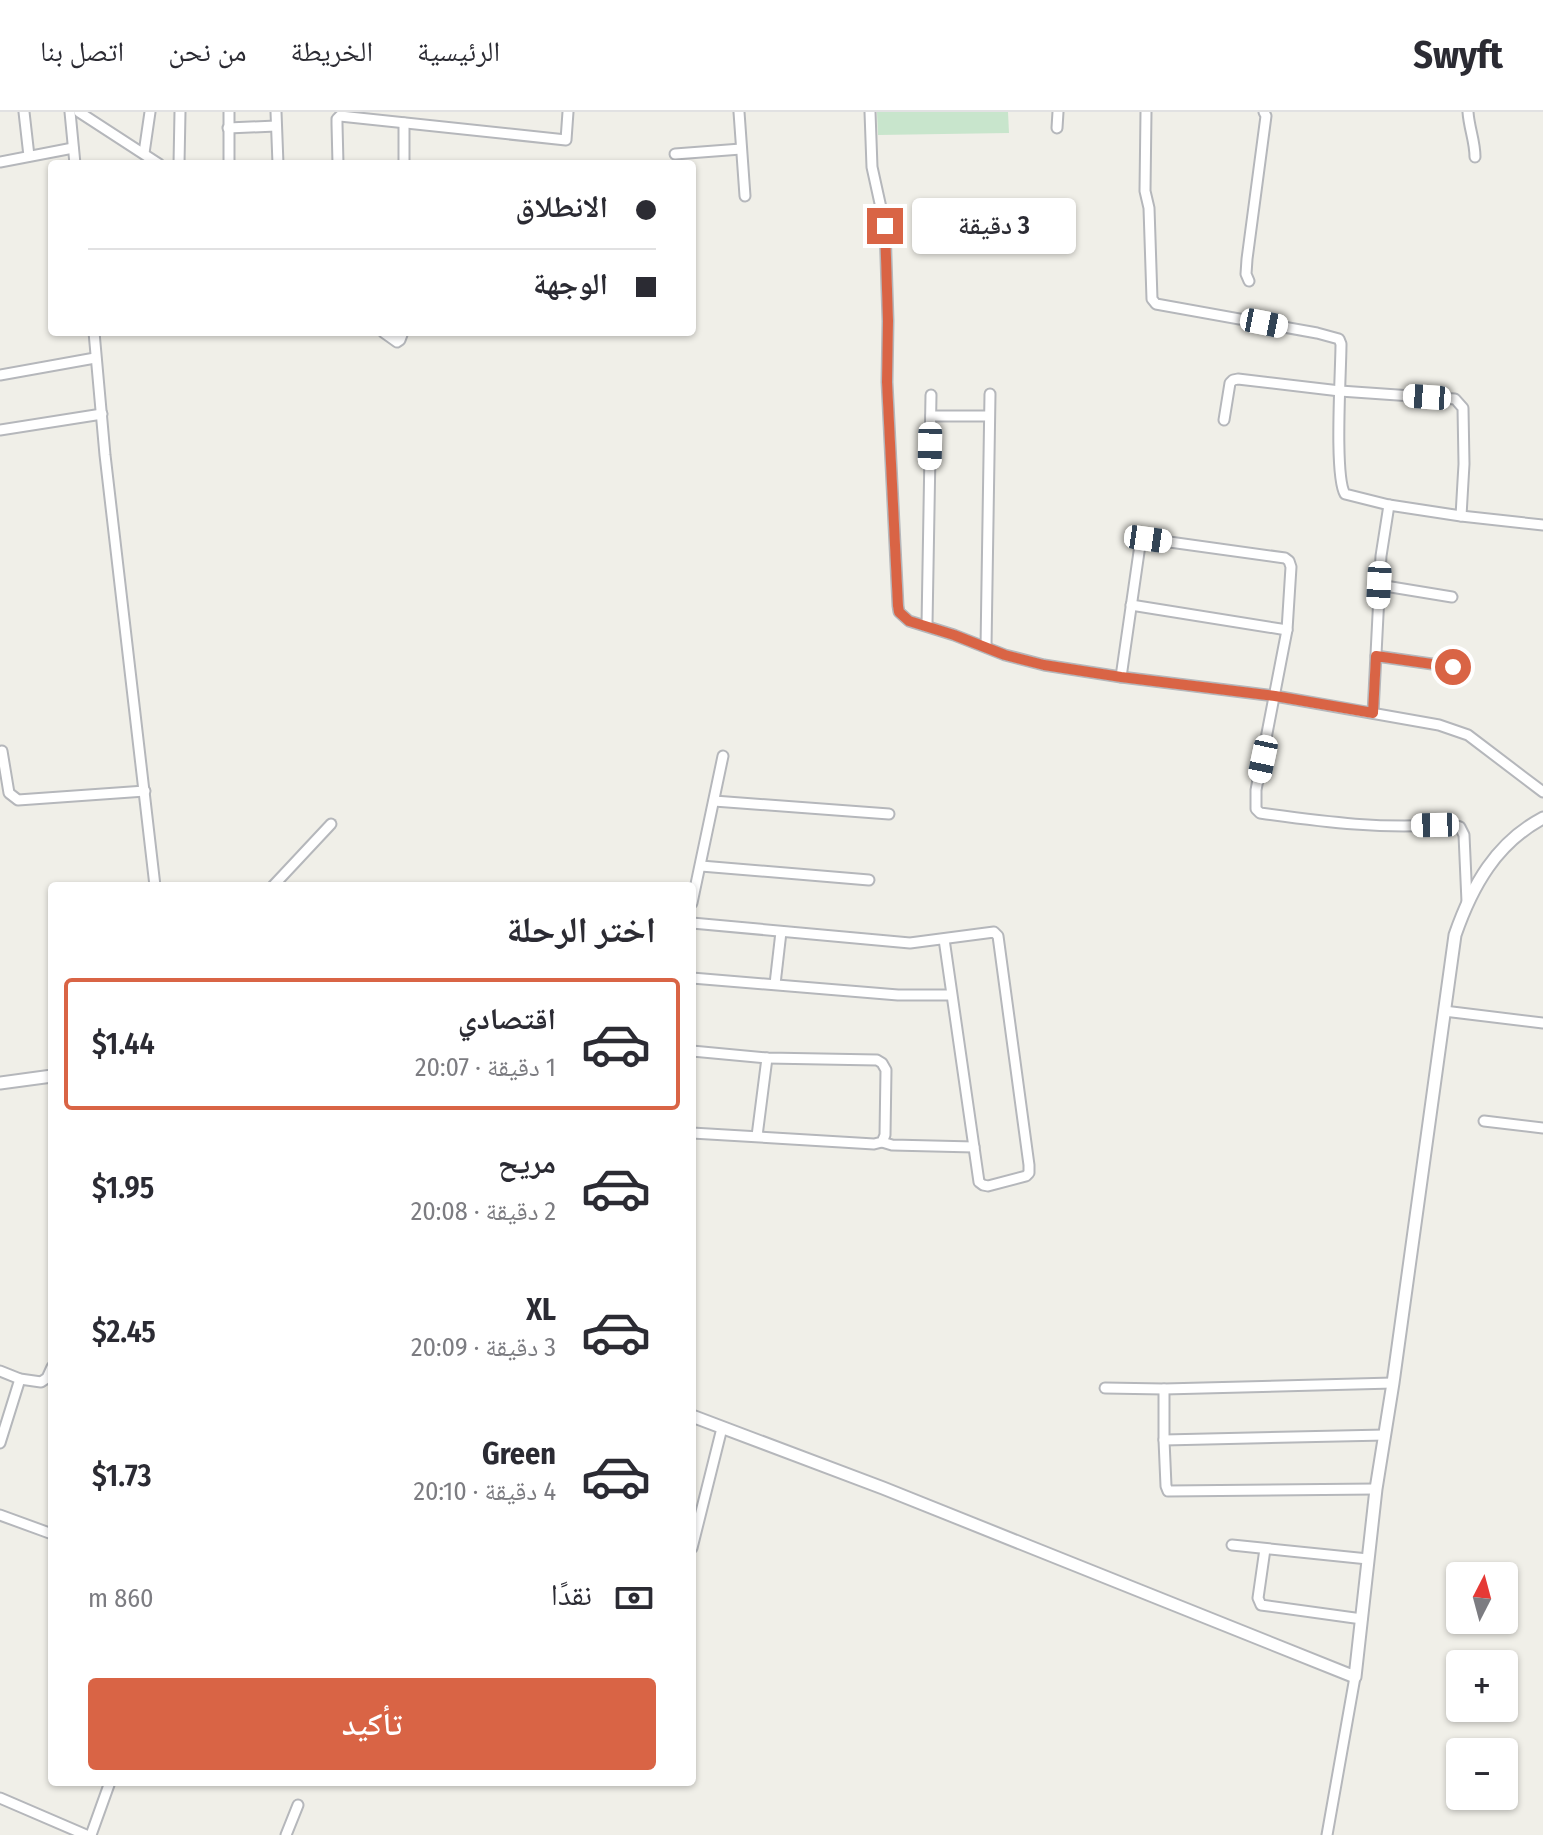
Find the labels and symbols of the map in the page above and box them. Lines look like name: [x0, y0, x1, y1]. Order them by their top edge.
callout: 3 دقيقة: [913, 198, 1077, 254]
route end: [867, 208, 903, 244]
car: [1238, 307, 1290, 339]
car: [1402, 383, 1452, 411]
car: [918, 422, 942, 470]
car: [1123, 524, 1173, 554]
car: [1366, 560, 1392, 610]
route start: [1435, 649, 1471, 685]
car: [1246, 733, 1280, 785]
car: [1411, 813, 1459, 837]
north arrow: [1446, 1562, 1518, 1634]

